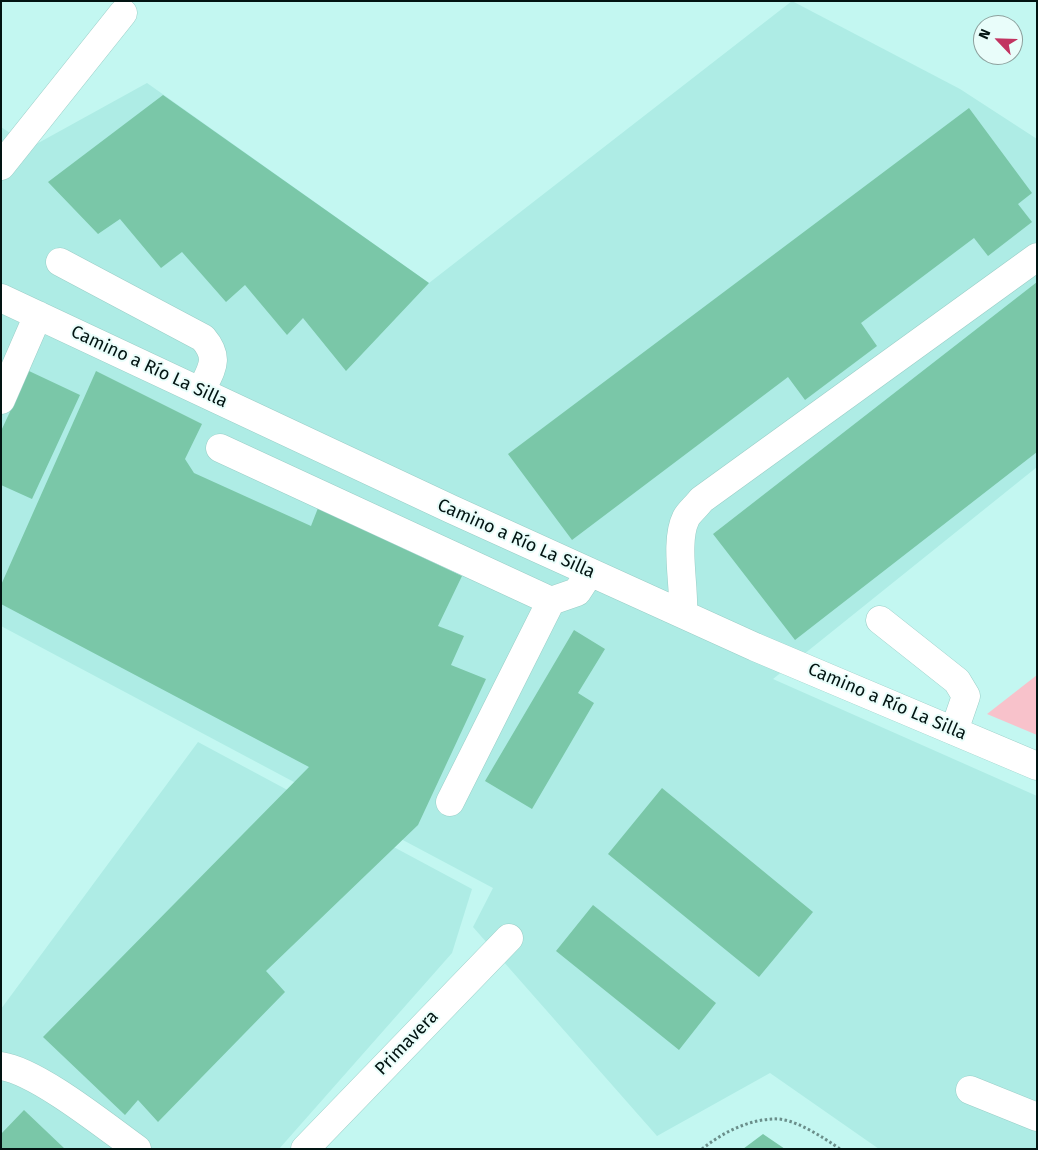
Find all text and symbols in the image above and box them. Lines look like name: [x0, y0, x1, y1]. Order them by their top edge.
north arrow: [973, 15, 1023, 65]
text: N: [975, 26, 994, 42]
street label: Camino a Río La Silla: [67, 321, 231, 413]
street label: Camino a Río La Silla: [434, 494, 598, 584]
street label: Camino a Río La Silla: [804, 659, 970, 745]
street label: Primavera: [371, 1006, 443, 1080]

